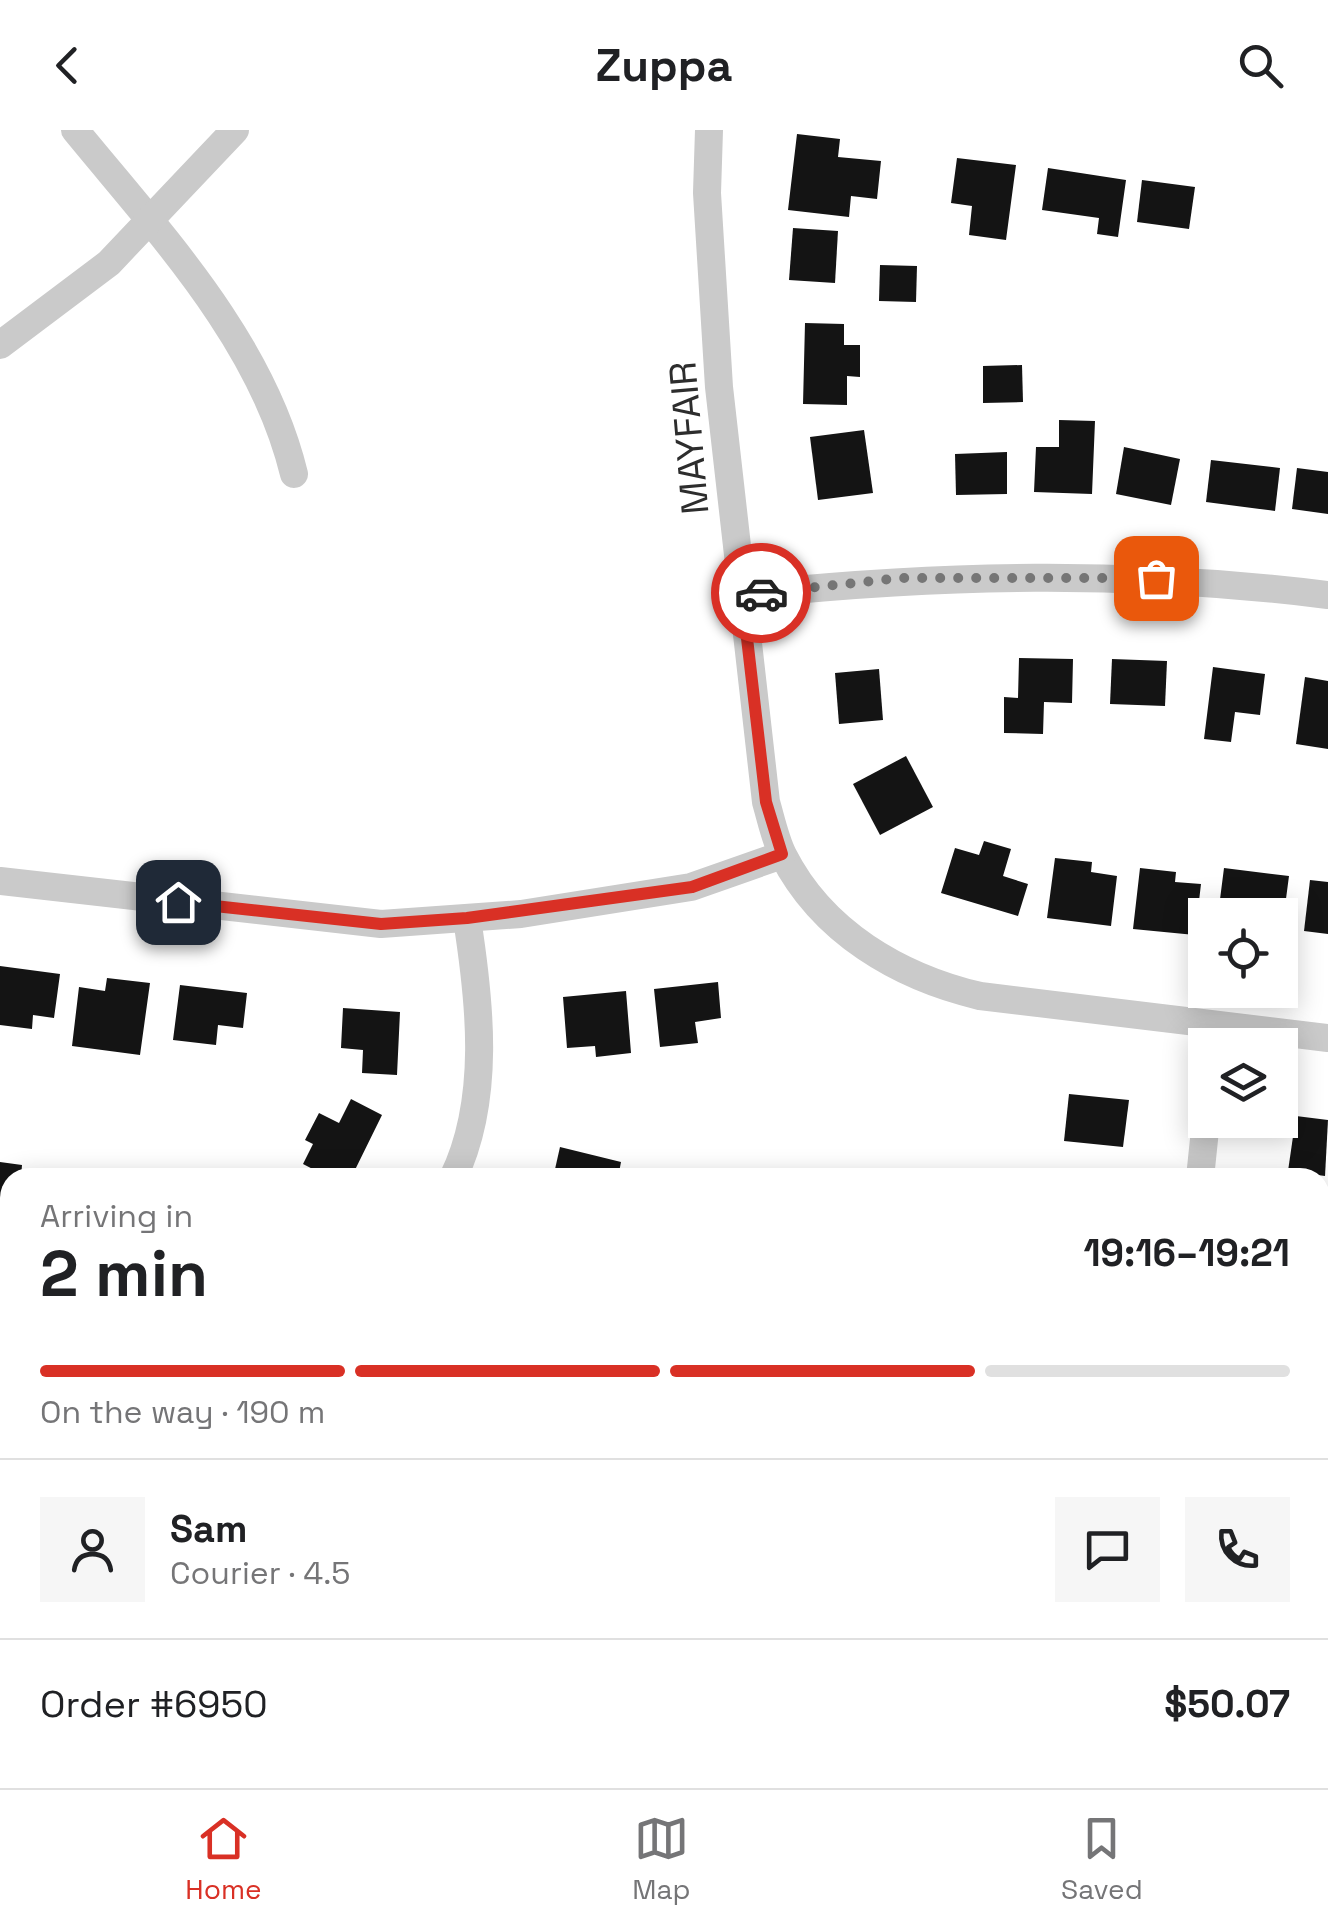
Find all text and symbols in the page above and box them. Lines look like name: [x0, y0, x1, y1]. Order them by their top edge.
text: Zuppa: [596, 37, 732, 94]
icon: back: [40, 38, 95, 93]
icon: search: [1233, 38, 1288, 93]
street label: MAYFAIR: [658, 360, 720, 516]
pin: [1114, 536, 1199, 621]
courier: [711, 543, 811, 643]
icon: bag: [1129, 551, 1184, 606]
icon: car: [734, 566, 789, 621]
pin: [136, 860, 221, 945]
icon: home: [151, 875, 206, 930]
map controls: [1188, 898, 1298, 1138]
button: locate: [1188, 898, 1298, 1008]
button: layers: [1188, 1028, 1298, 1138]
text: Arriving in: [40, 1196, 193, 1236]
text: 19:16–19:21: [1083, 1229, 1290, 1277]
text: 2 min: [40, 1232, 208, 1315]
text: On the way · 190 m: [40, 1392, 325, 1432]
button: person: [40, 1497, 145, 1602]
button: chat: [1055, 1497, 1160, 1602]
button: phone: [1185, 1497, 1290, 1602]
text: Sam: [170, 1505, 247, 1553]
text: Courier · 4.5: [170, 1553, 351, 1593]
text: Order #6950: [40, 1680, 268, 1728]
text: $50.07: [1164, 1680, 1290, 1728]
tab: Home: [185, 1811, 262, 1907]
tab: Map: [632, 1811, 691, 1907]
tab: Saved: [1061, 1811, 1143, 1907]

